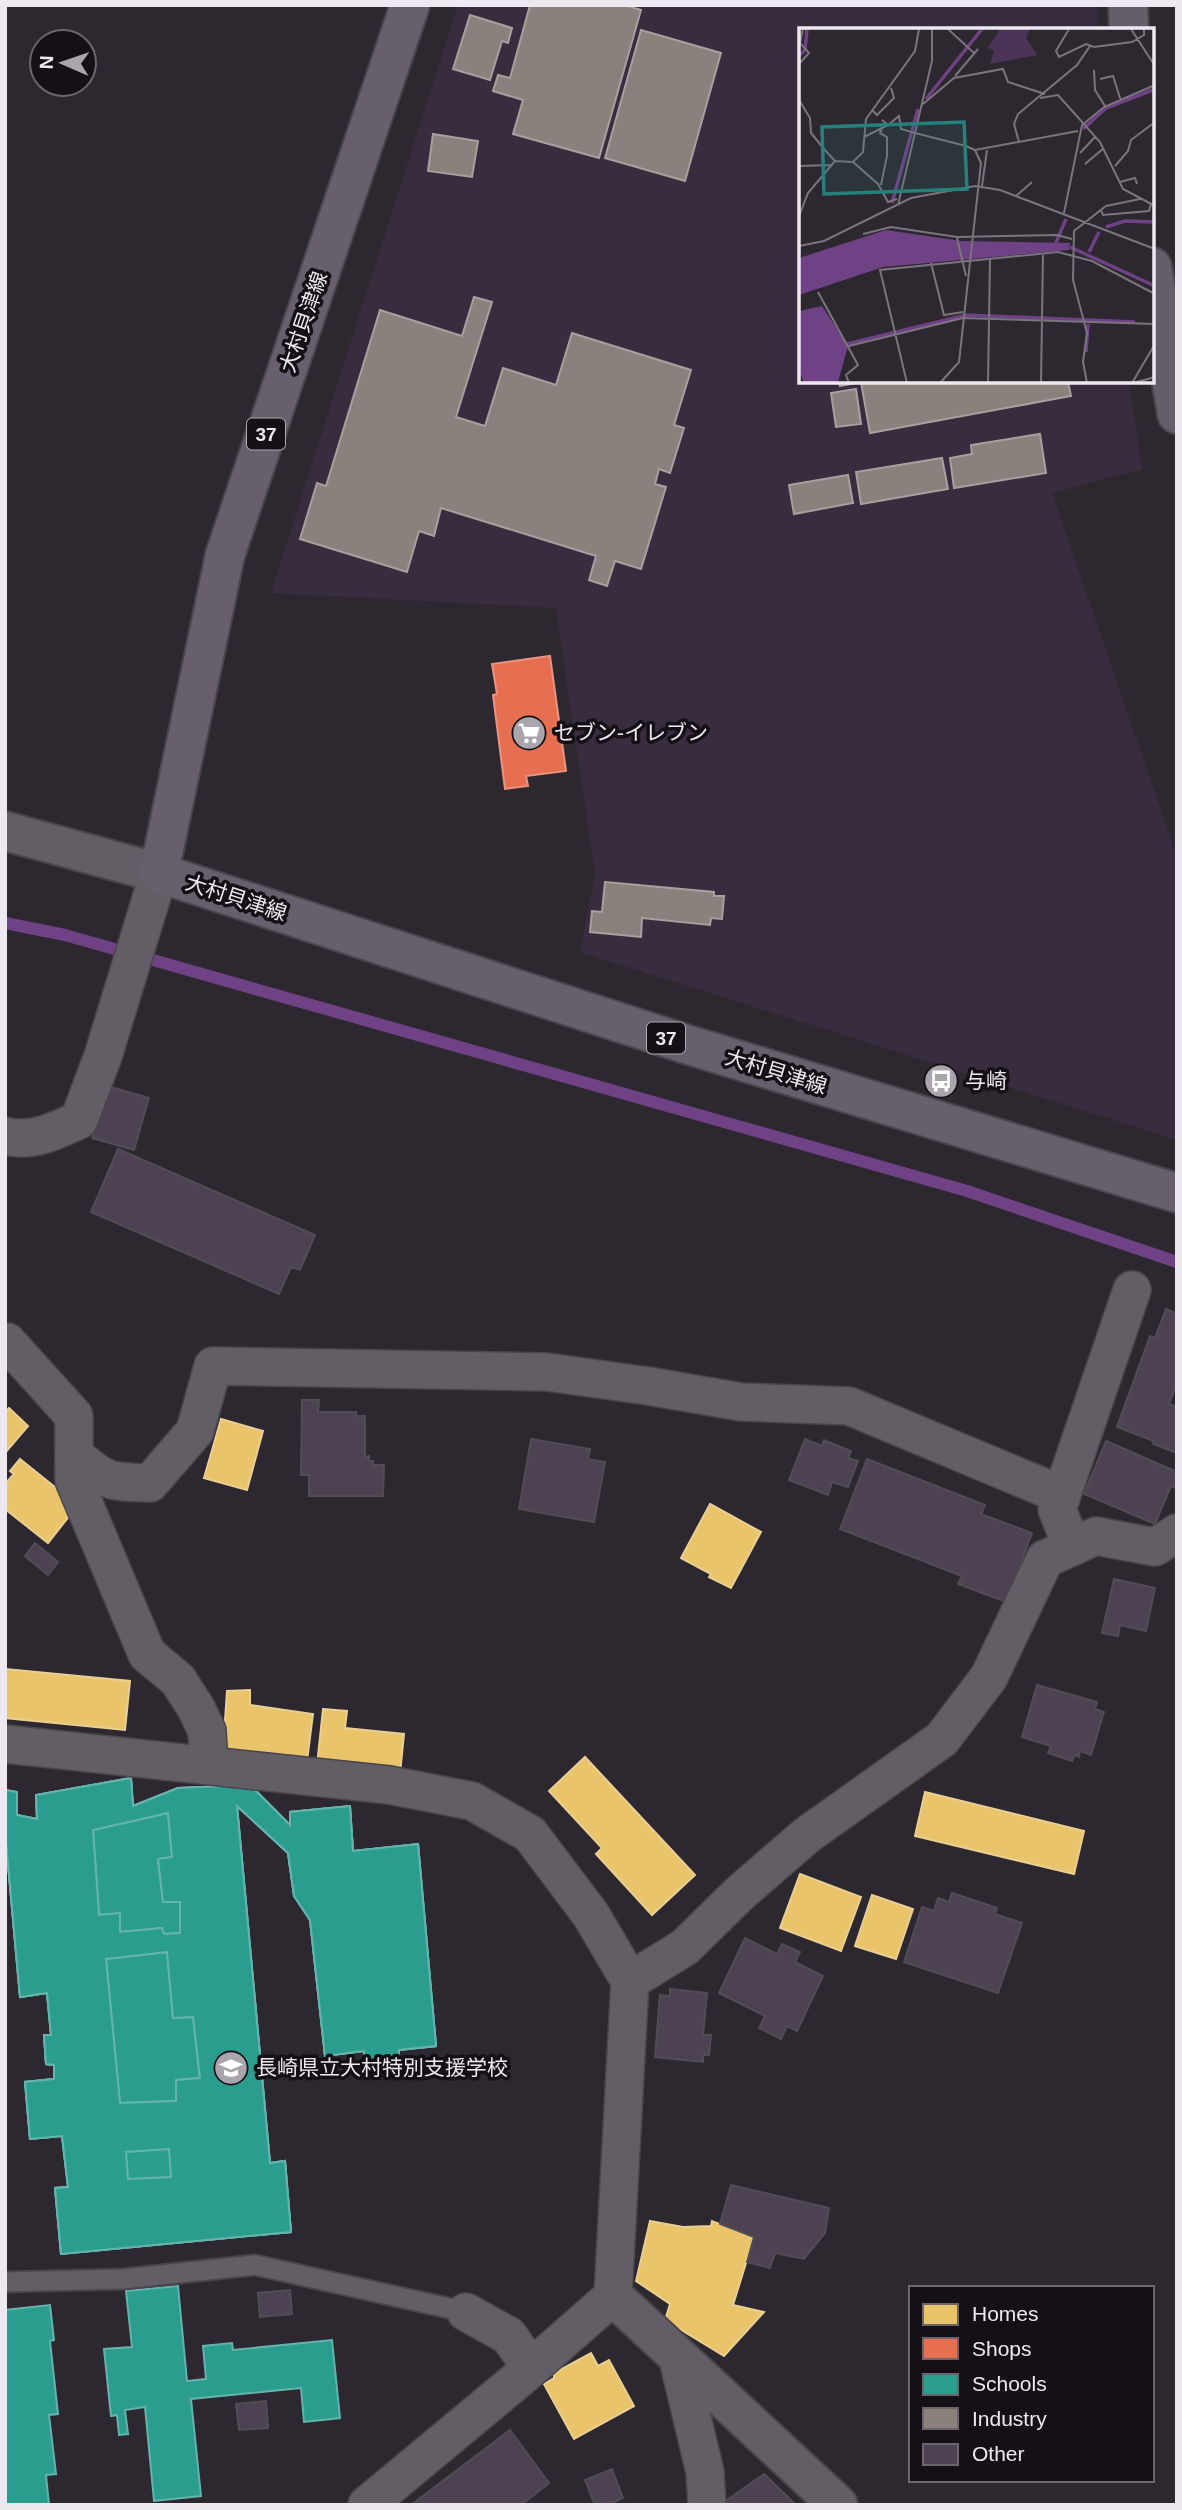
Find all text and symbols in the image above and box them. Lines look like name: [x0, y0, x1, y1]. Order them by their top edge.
north arrow: [28, 28, 98, 98]
inset map: [799, 28, 1154, 383]
text: N: [36, 55, 57, 70]
street label: 大村貝津線: [276, 268, 331, 375]
road number: 37: [247, 418, 285, 449]
supermarket icon: セブン-イレブン: [510, 714, 548, 752]
place label: セブン-イレブン: [554, 721, 708, 744]
street label: 大村貝津線: [183, 870, 290, 925]
road number: 37: [647, 1022, 685, 1054]
street label: 大村貝津線: [723, 1045, 830, 1098]
bus stop icon: 与崎: [922, 1062, 960, 1100]
place label: 与崎: [965, 1069, 1007, 1092]
school or university icon: 長崎県立大村特別支援学校: [212, 2049, 250, 2087]
place label: 長崎県立大村特別支援学校: [256, 2056, 508, 2079]
legend: [909, 2286, 1154, 2482]
text: Homes: [972, 2302, 1039, 2325]
text: Shops: [972, 2337, 1032, 2360]
text: Schools: [972, 2372, 1047, 2395]
text: Industry: [972, 2407, 1047, 2430]
text: Other: [972, 2442, 1025, 2465]

